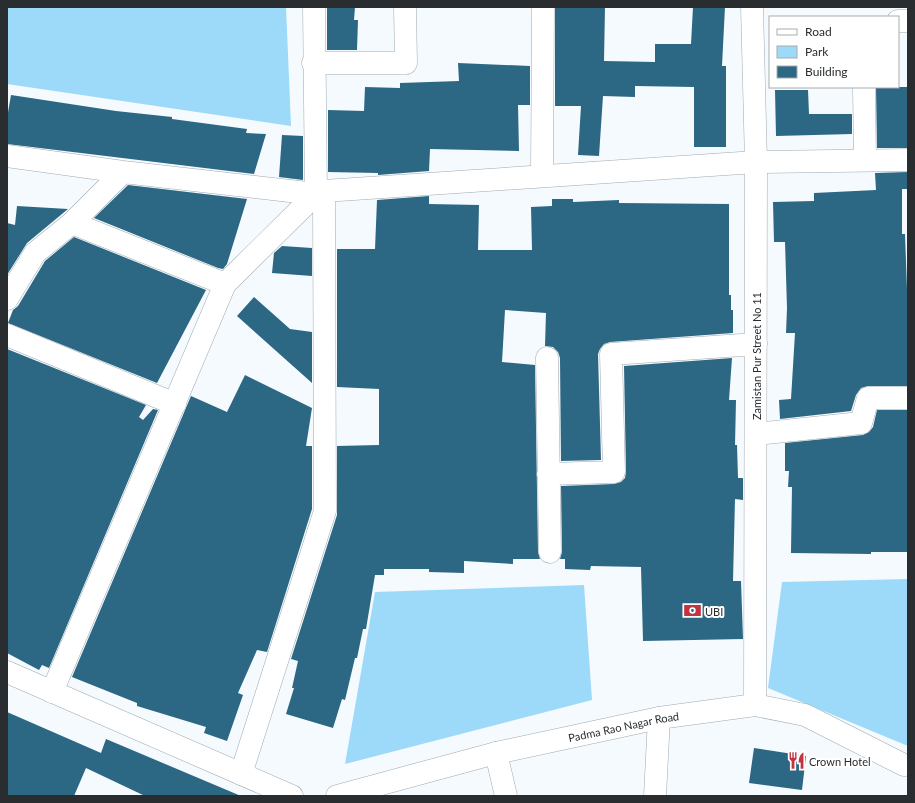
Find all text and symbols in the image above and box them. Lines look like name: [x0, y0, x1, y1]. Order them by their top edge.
legend: [769, 16, 899, 88]
text: Road: [805, 24, 832, 39]
text: Park: [805, 44, 829, 59]
text: Building: [805, 64, 848, 79]
street label: Zamistan Pur Street No 11: [750, 292, 763, 420]
bank icon: UBI: [682, 601, 702, 621]
place label: UBI: [705, 605, 723, 618]
street label: Padma Rao Nagar Road: [567, 709, 680, 744]
restaurant icon: Crown Hotel: [786, 751, 806, 771]
place label: Crown Hotel: [809, 755, 871, 768]

